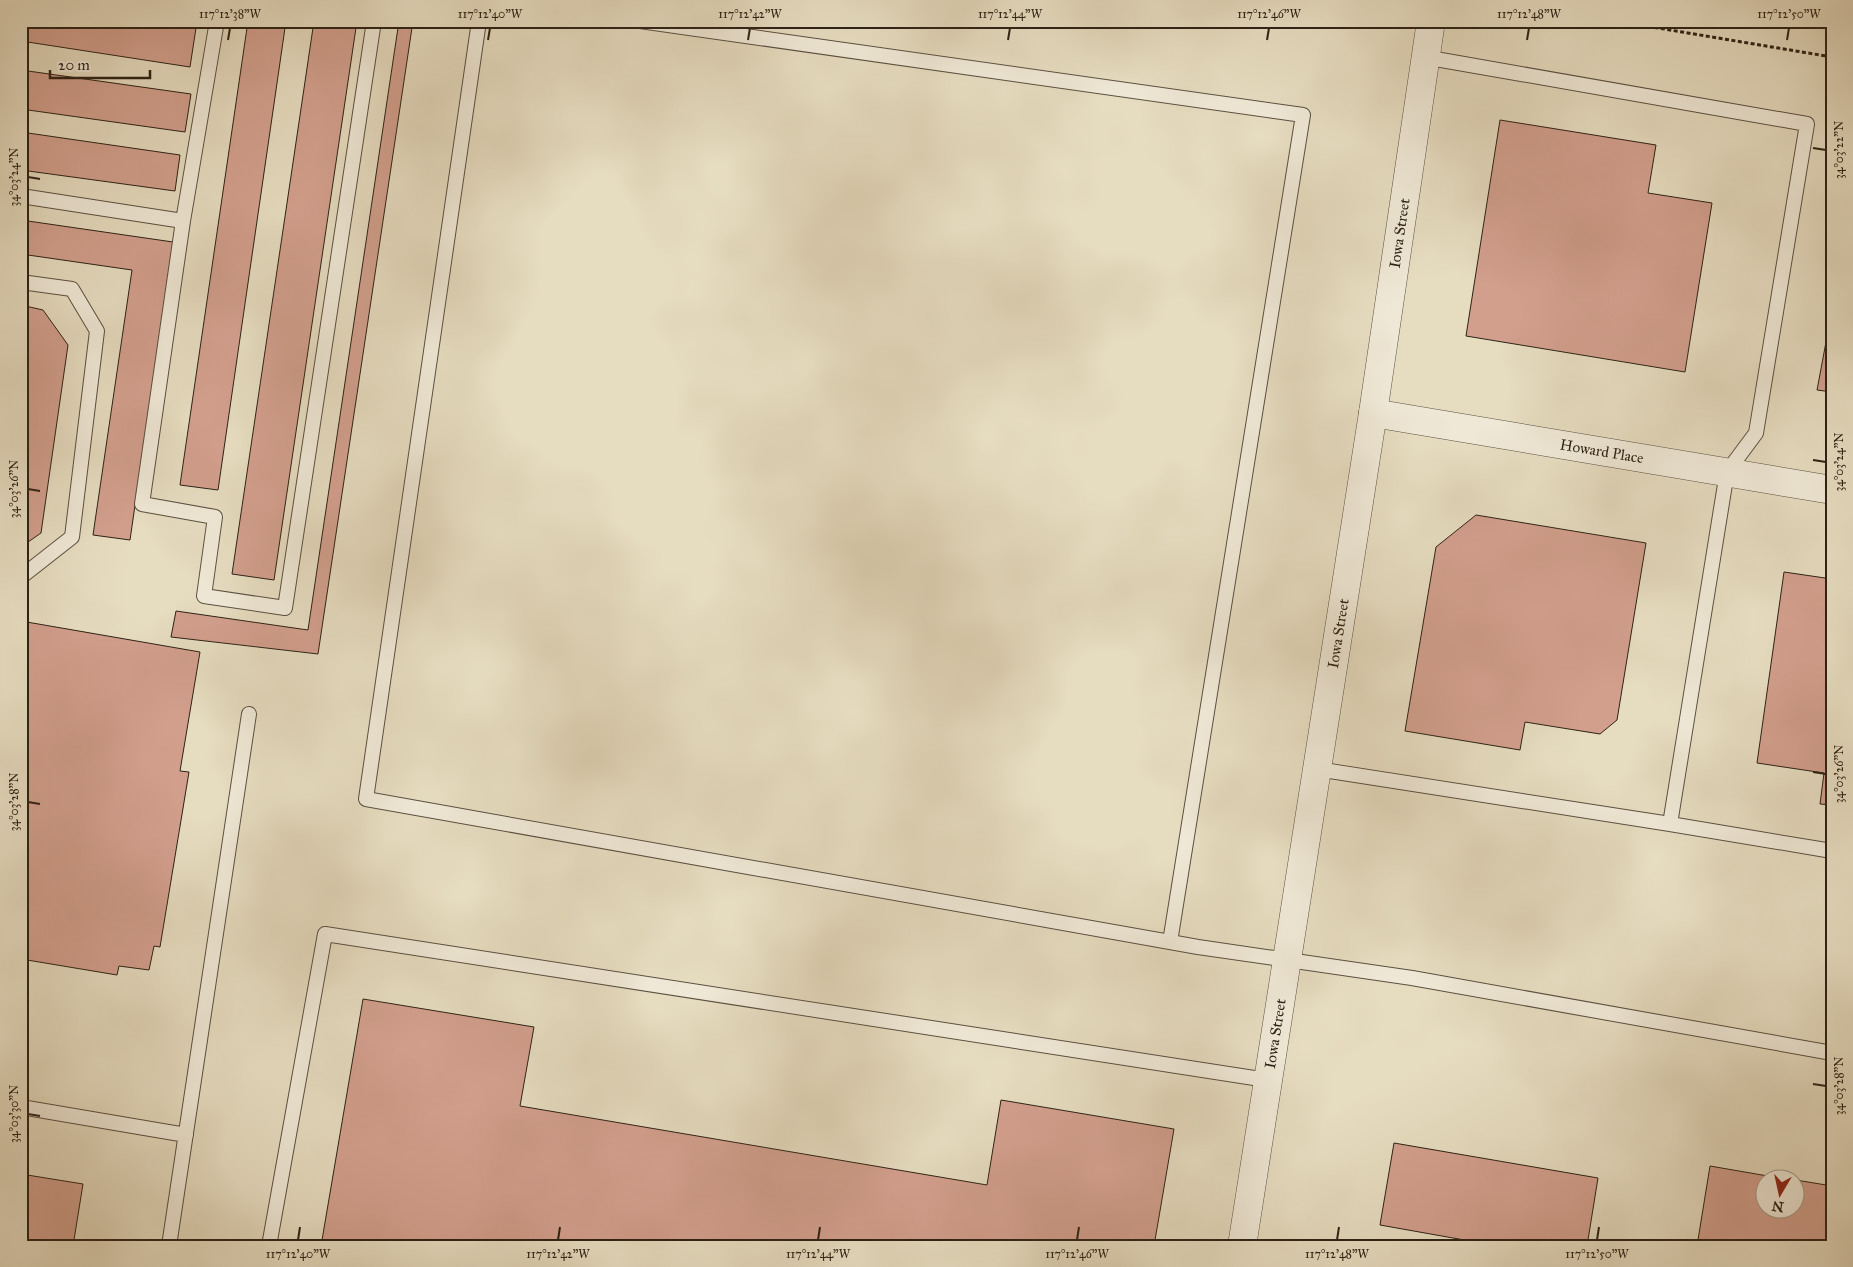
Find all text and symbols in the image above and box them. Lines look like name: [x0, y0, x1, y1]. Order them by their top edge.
text: 117°12'38"W: [199, 7, 262, 21]
text: 117°12'40"W: [458, 7, 523, 21]
text: 117°12'42"W: [718, 7, 782, 21]
text: 117°12'44"W: [978, 7, 1043, 21]
text: 117°12'46"W: [1237, 7, 1301, 21]
text: 117°12'48"W: [1497, 7, 1562, 21]
text: 117°12'50"W: [1757, 7, 1821, 21]
scale bar: [50, 48, 150, 80]
text: 20 m: [58, 56, 90, 74]
text: 34°03'22"N: [1832, 121, 1846, 179]
text: 34°03'24"N: [7, 148, 21, 206]
street label: Iowa Street: [1386, 196, 1414, 269]
text: 34°03'24"N: [1832, 433, 1846, 491]
street label: Howard Place: [1559, 436, 1645, 467]
text: 34°03'26"N: [7, 460, 21, 518]
street label: Iowa Street: [1324, 597, 1353, 670]
text: 34°03'26"N: [1832, 745, 1846, 803]
text: 34°03'28"N: [7, 773, 21, 831]
street label: Iowa Street: [1261, 997, 1290, 1070]
text: 34°03'28"N: [1832, 1057, 1846, 1115]
text: 34°03'30"N: [7, 1085, 21, 1143]
north arrow: [1756, 1170, 1806, 1220]
text: N: [1771, 1197, 1785, 1216]
text: 117°12'40"W: [266, 1247, 331, 1261]
text: 117°12'42"W: [526, 1247, 590, 1261]
text: 117°12'44"W: [786, 1247, 851, 1261]
text: 117°12'46"W: [1045, 1247, 1109, 1261]
text: 117°12'48"W: [1305, 1247, 1370, 1261]
text: 117°12'50"W: [1565, 1247, 1629, 1261]

